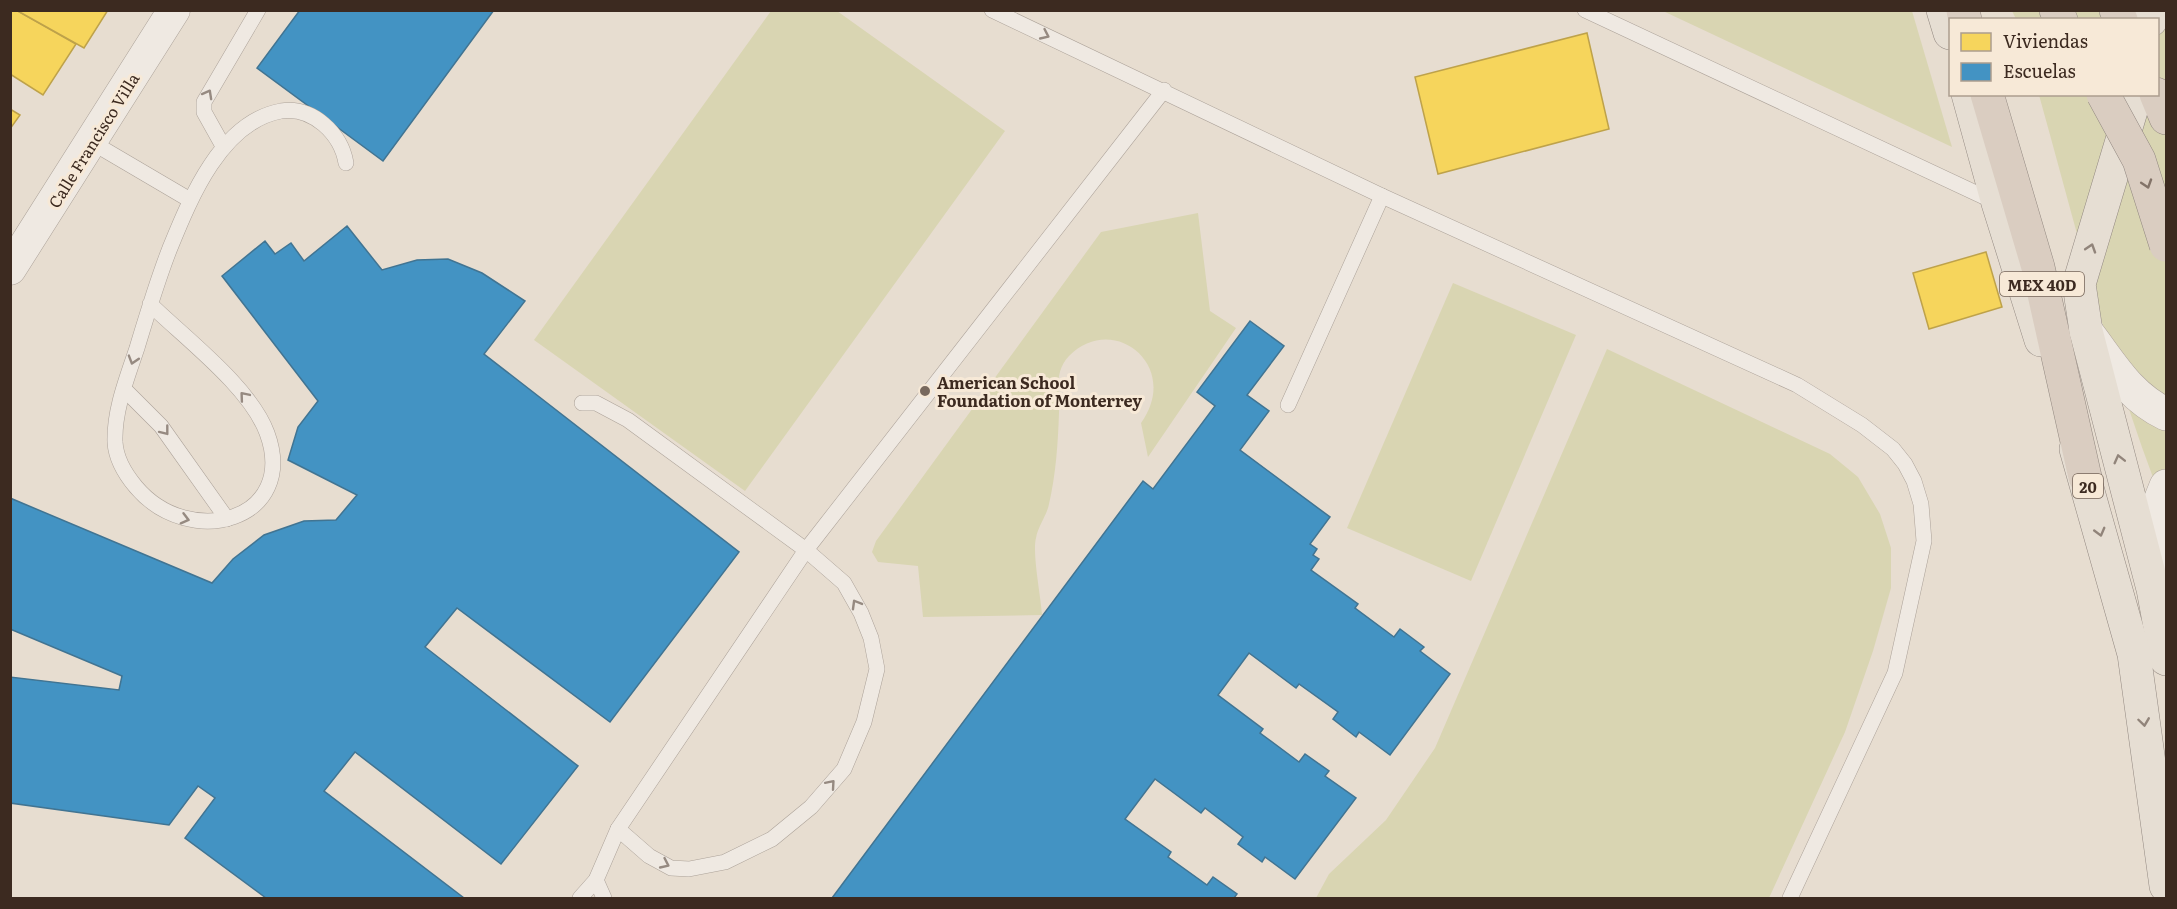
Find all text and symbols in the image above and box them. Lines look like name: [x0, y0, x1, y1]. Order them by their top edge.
legend: [1949, 18, 2159, 96]
text: Viviendas: [2003, 27, 2088, 54]
one-way arrow: [1038, 28, 1049, 40]
text: Escuelas: [2003, 57, 2076, 84]
street label: Calle Francisco Villa: [42, 68, 144, 212]
one-way arrow: [201, 90, 212, 100]
one-way arrow: [2140, 178, 2152, 189]
one-way arrow: [2083, 243, 2096, 254]
road number: MEX 40D: [2000, 272, 2084, 296]
one-way arrow: [128, 354, 140, 365]
place label: American School Foundation of Monterrey: [937, 370, 1142, 412]
marker: American School Foundation of Monterrey: [918, 384, 932, 398]
one-way arrow: [240, 392, 251, 403]
one-way arrow: [157, 424, 168, 435]
one-way arrow: [2114, 455, 2127, 465]
road number: 20: [2073, 474, 2103, 498]
one-way arrow: [180, 511, 190, 524]
one-way arrow: [2093, 527, 2106, 537]
one-way arrow: [852, 600, 863, 610]
one-way arrow: [2137, 717, 2149, 727]
one-way arrow: [824, 780, 835, 791]
one-way arrow: [658, 857, 669, 869]

